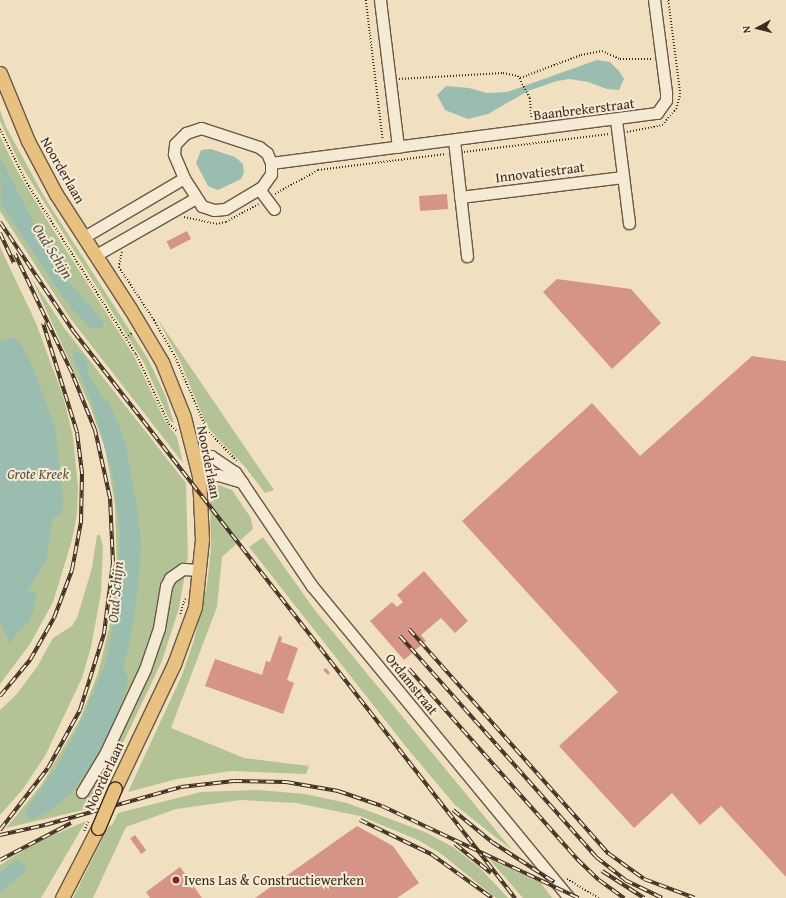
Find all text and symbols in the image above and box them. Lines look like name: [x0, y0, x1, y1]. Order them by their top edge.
north arrow: [738, 8, 778, 48]
text: N: [738, 25, 754, 34]
street label: Baanbrekerstraat: [532, 94, 636, 124]
street label: Noorderlaan: [37, 134, 89, 206]
street label: Innovatiestraat: [494, 158, 586, 186]
water label: Oud Schijn: [29, 220, 77, 282]
street label: Noorderlaan: [194, 424, 224, 500]
park label: Grote Kreek: [7, 466, 69, 482]
water label: Oud Schijn: [103, 561, 127, 623]
street label: Ordamstraat: [382, 650, 442, 718]
street label: Noorderlaan: [81, 739, 127, 813]
place label: Ivens Las & Constructiewerken: [184, 872, 364, 888]
marker: Ivens Las & Constructiewerken: [171, 875, 181, 885]

